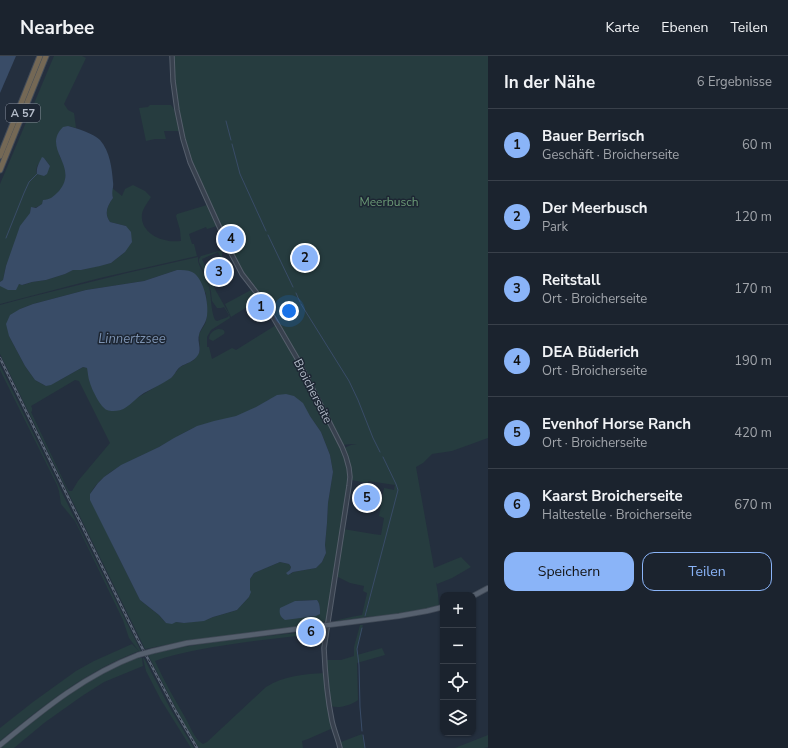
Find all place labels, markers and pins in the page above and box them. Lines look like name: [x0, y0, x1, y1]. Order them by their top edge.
pin: 4: [218, 224, 244, 254]
pin: 2: [292, 243, 318, 273]
pin: 3: [206, 257, 232, 287]
pin: 1: [248, 292, 274, 322]
pin: 5: [354, 483, 380, 513]
pin: 6: [298, 617, 324, 647]

